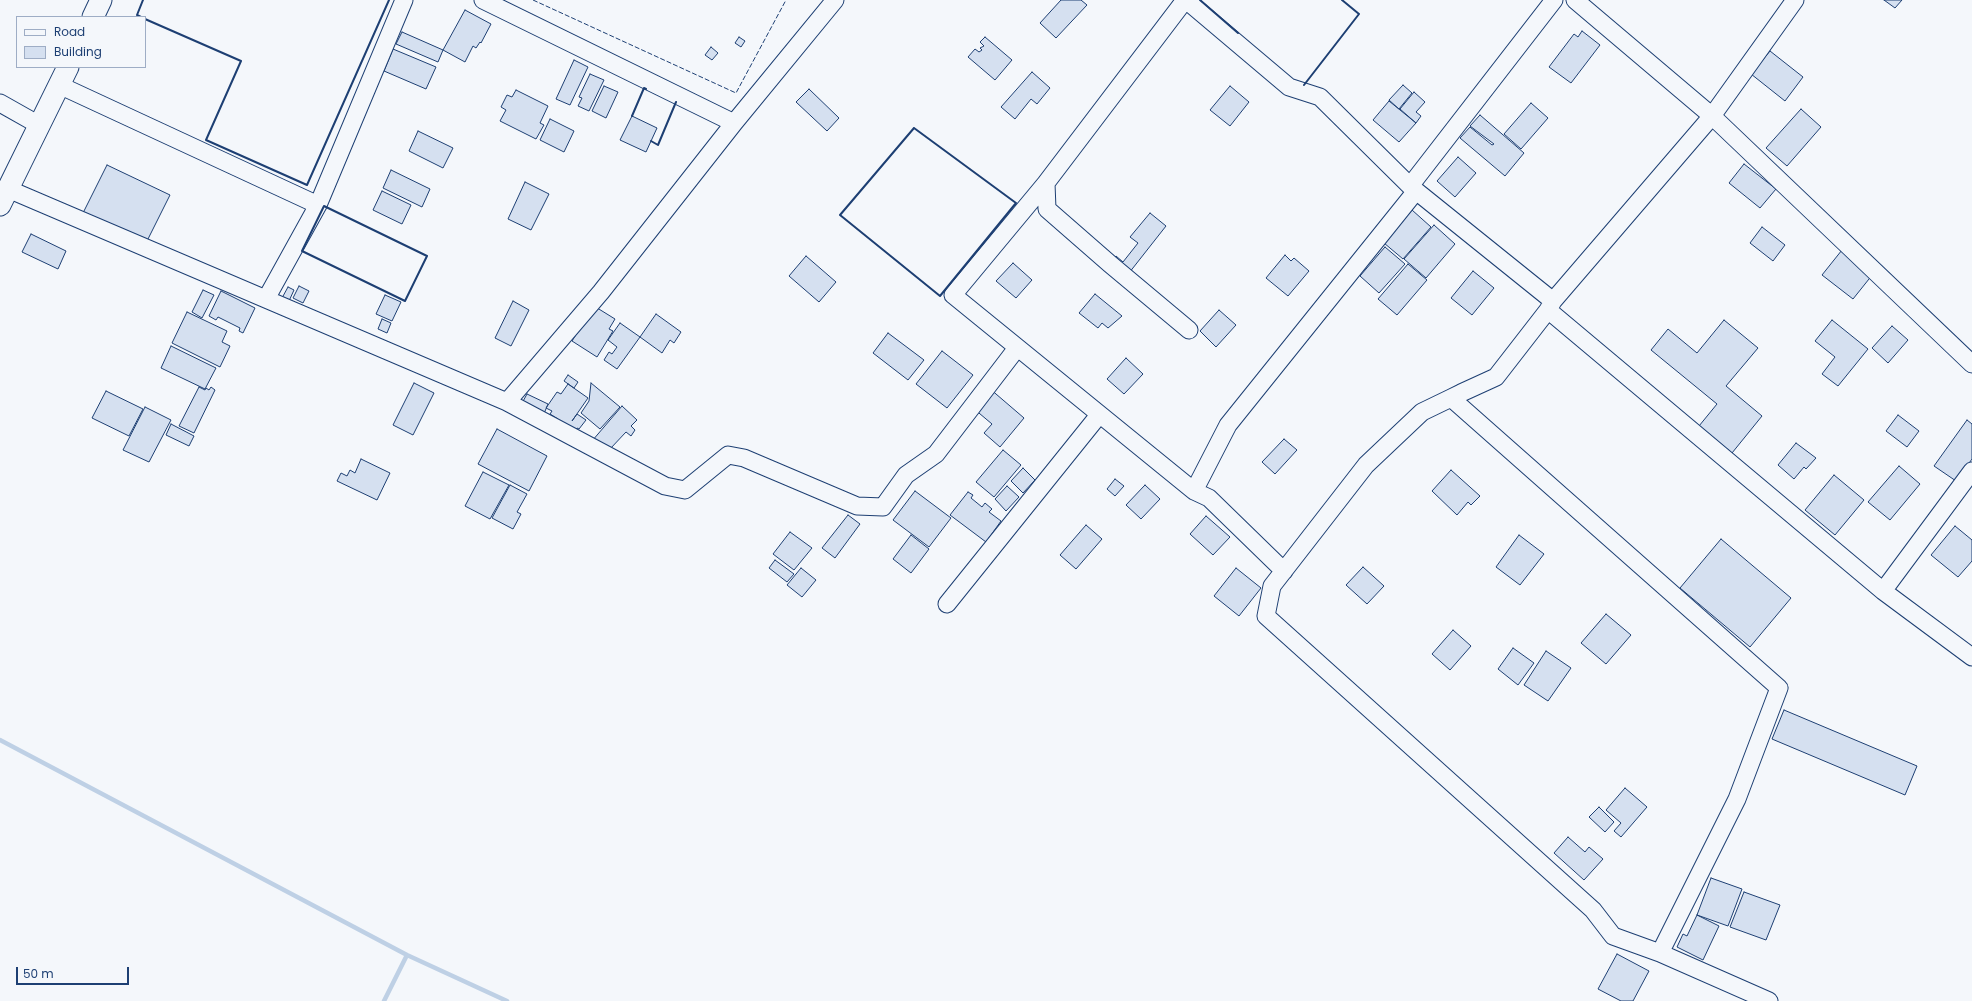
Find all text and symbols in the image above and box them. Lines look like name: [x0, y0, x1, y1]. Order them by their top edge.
legend: [16, 16, 146, 68]
text: Road: [54, 23, 85, 40]
text: Building: [54, 43, 102, 60]
scale bar: [18, 959, 131, 985]
text: 50 m: [23, 965, 54, 982]

